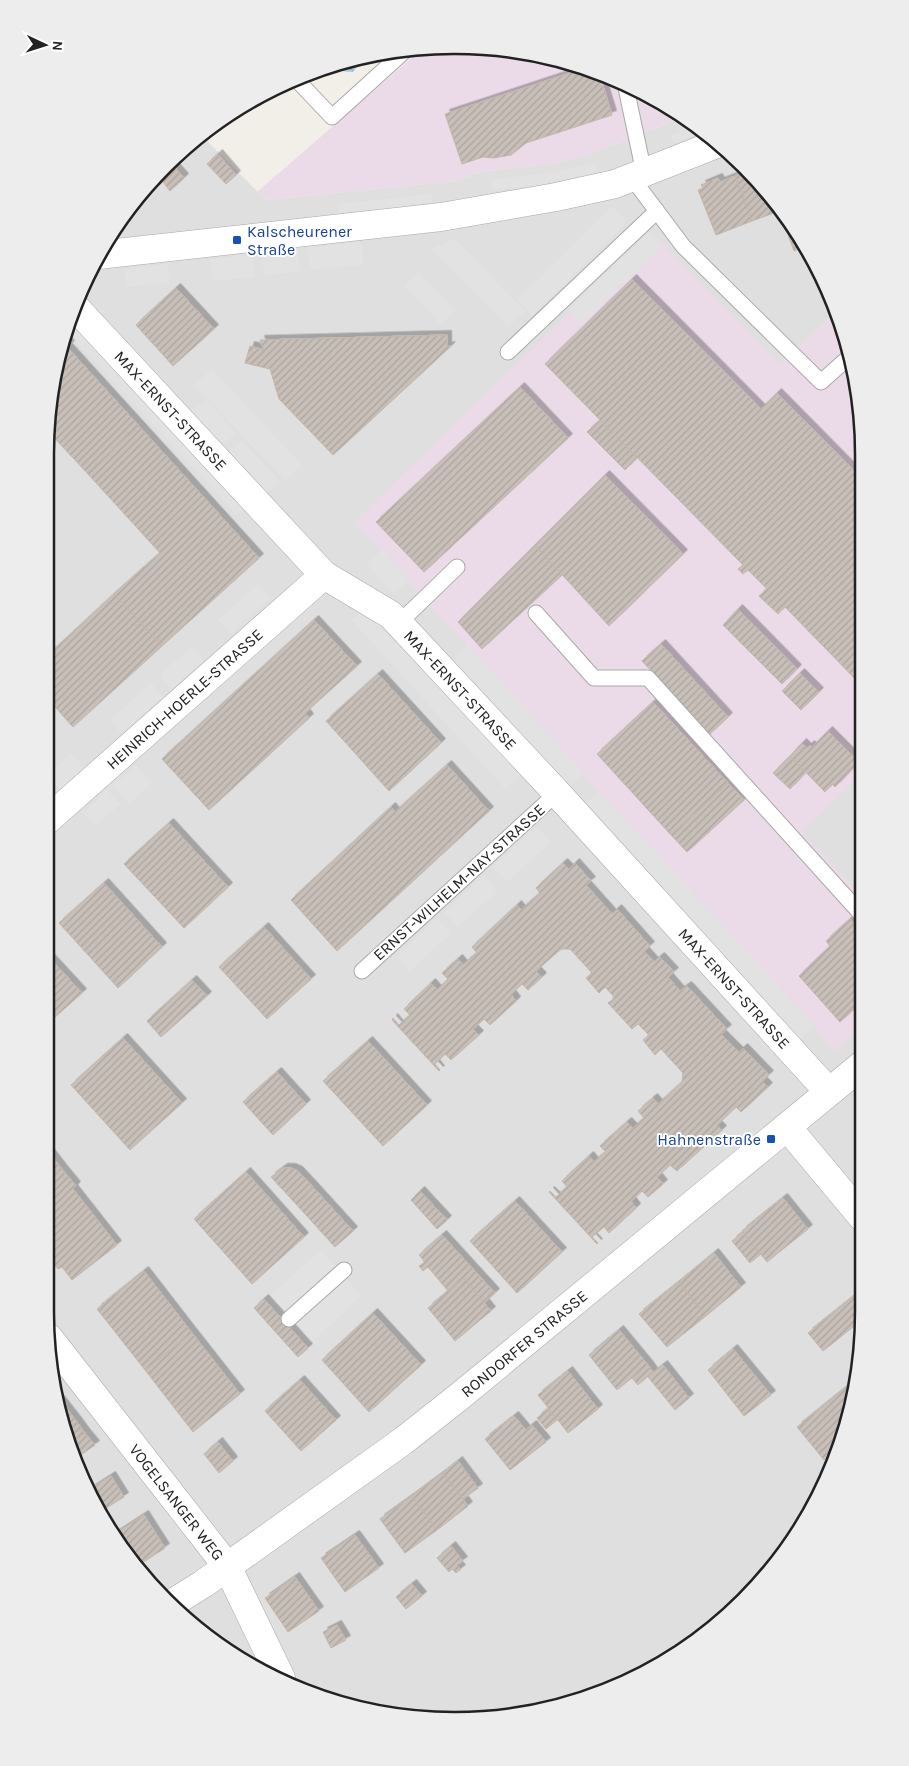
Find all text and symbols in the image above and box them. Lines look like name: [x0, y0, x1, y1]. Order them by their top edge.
north arrow: [20, 20, 70, 70]
text: N: [49, 40, 66, 51]
place label: Kalscheurener Straße: [247, 222, 352, 259]
marker: Kalscheurener Straße: [231, 234, 243, 246]
street label: MAX-ERNST-STRASSE: [111, 346, 231, 474]
street label: HEINRICH-HOERLE-STRASSE: [102, 624, 266, 773]
street label: MAX-ERNST-STRASSE: [400, 626, 521, 753]
street label: ERNST-WILHELM-NAY-STRASSE: [369, 800, 549, 964]
street label: MAX-ERNST-STRASSE: [675, 924, 794, 1052]
place label: Hahnenstraße: [657, 1130, 761, 1149]
marker: Hahnenstraße: [765, 1133, 777, 1145]
street label: RONDORFER STRASSE: [457, 1286, 591, 1401]
street label: VOGELSANGER WEG: [126, 1440, 228, 1564]

